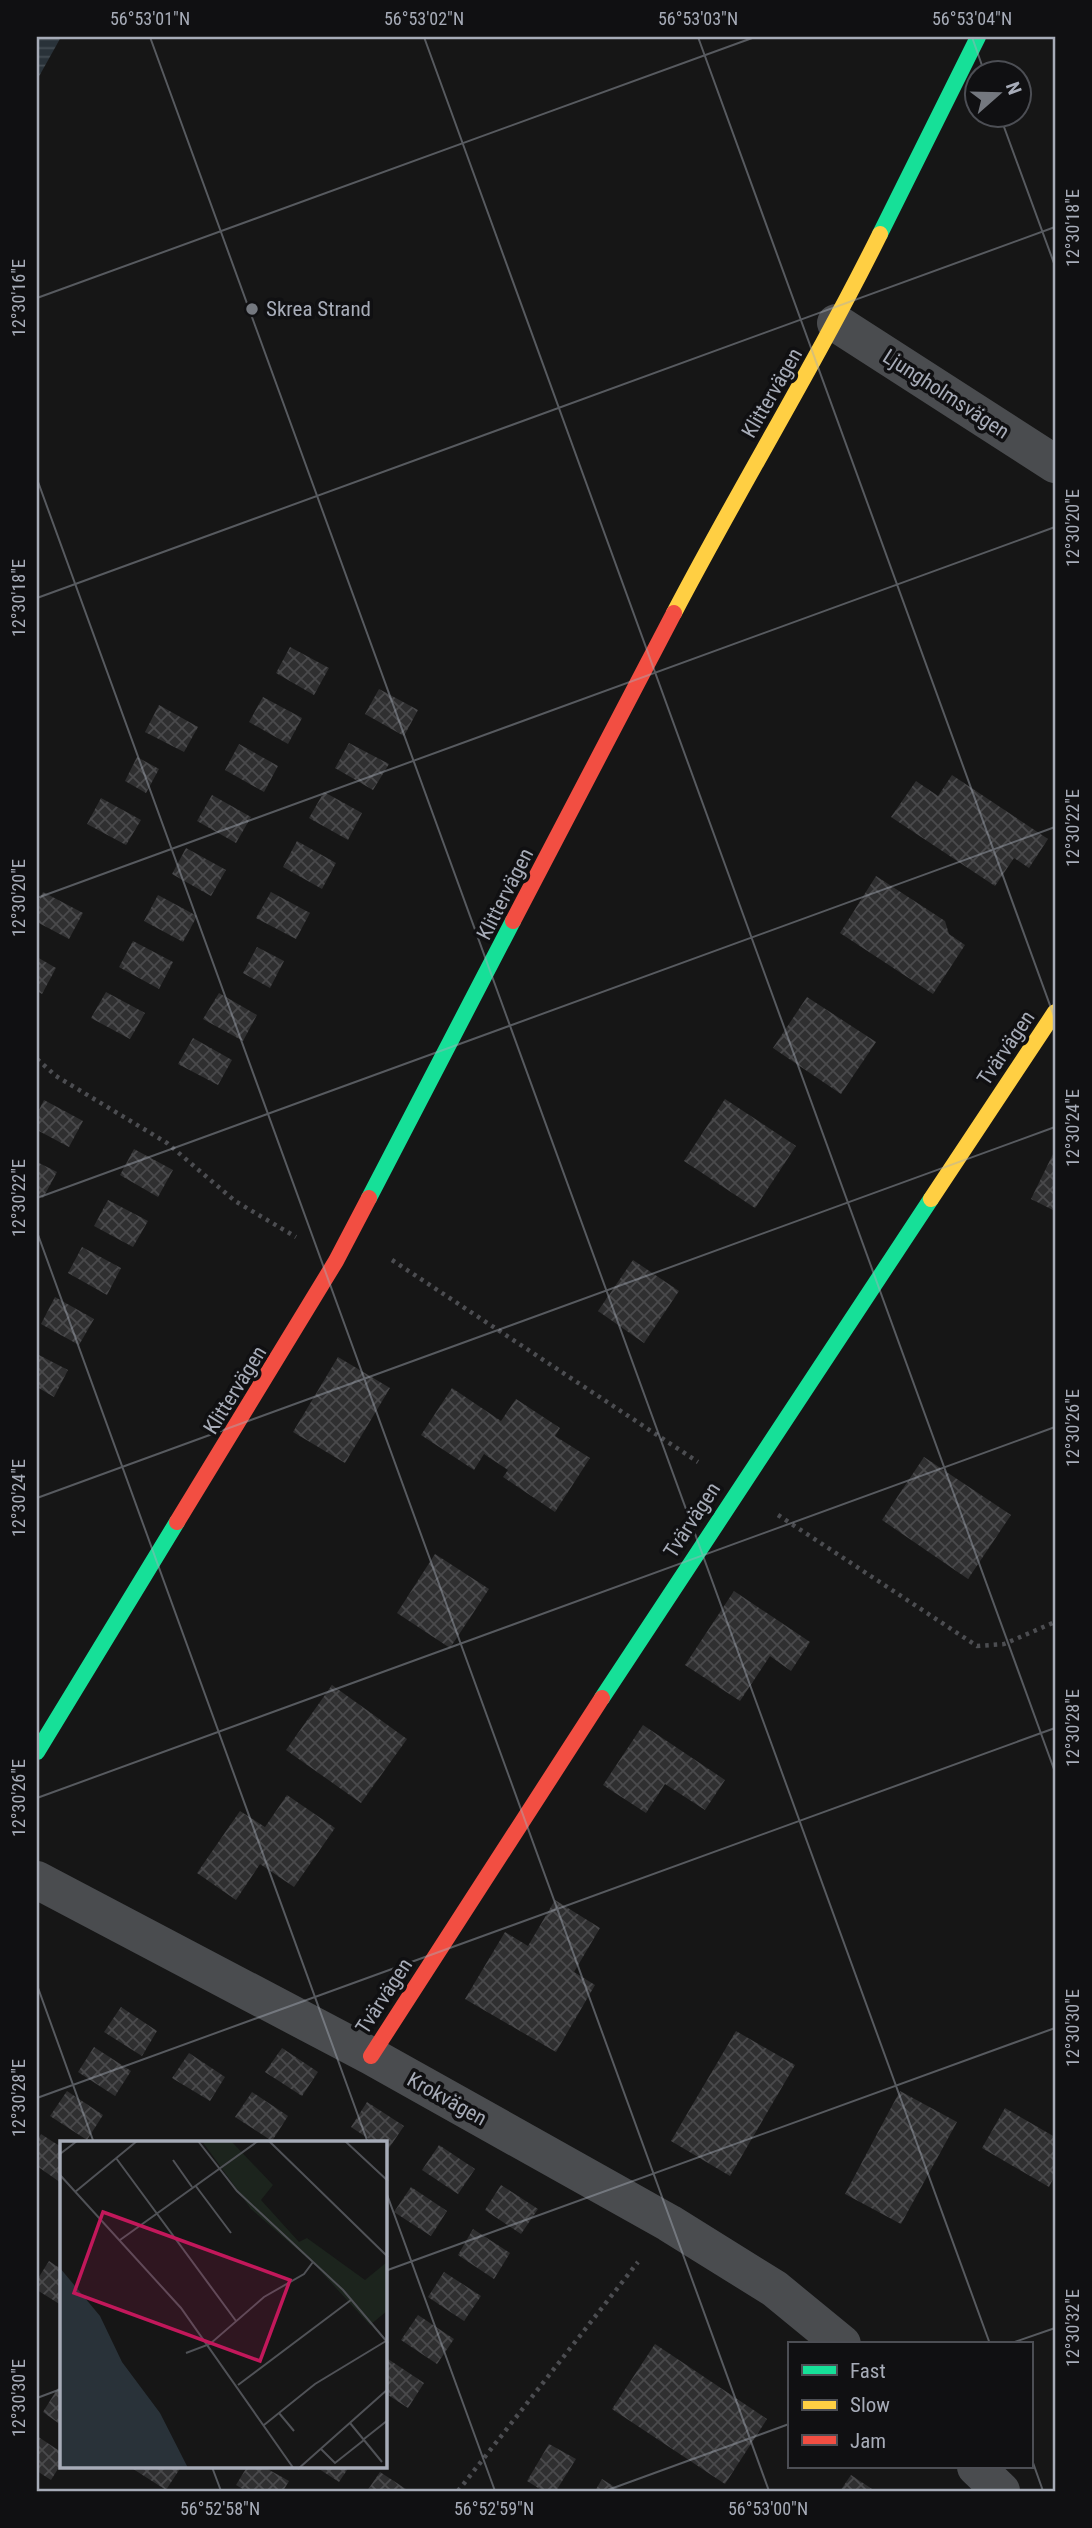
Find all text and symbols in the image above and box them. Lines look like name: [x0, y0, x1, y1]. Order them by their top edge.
text: 56°53'01"N: [110, 8, 190, 29]
text: 56°53'02"N: [384, 8, 464, 29]
text: 56°53'03"N: [658, 8, 738, 29]
text: 56°53'04"N: [932, 8, 1012, 29]
north arrow: [962, 60, 1032, 130]
text: N: [1001, 79, 1026, 98]
text: 12°30'18"E: [1062, 189, 1083, 267]
text: 12°30'16"E: [8, 259, 29, 337]
place label: Skrea Strand: [266, 297, 371, 321]
marker: Skrea Strand: [244, 301, 260, 317]
street label: Klittervägen: [737, 344, 807, 442]
street label: Ljungholmsvägen: [878, 344, 1014, 444]
text: 12°30'20"E: [1062, 489, 1083, 567]
text: 12°30'18"E: [8, 559, 29, 637]
text: 12°30'22"E: [1062, 789, 1083, 867]
street label: Klittervägen: [472, 844, 538, 944]
text: 12°30'20"E: [8, 859, 29, 937]
street label: Tvärvägen: [972, 1006, 1040, 1090]
text: 12°30'24"E: [1062, 1089, 1083, 1167]
text: 12°30'22"E: [8, 1159, 29, 1237]
street label: Klittervägen: [199, 1342, 271, 1438]
text: 12°30'26"E: [1062, 1389, 1083, 1467]
text: 12°30'24"E: [8, 1459, 29, 1537]
street label: Tvärvägen: [659, 1478, 725, 1562]
text: 12°30'28"E: [1062, 1689, 1083, 1767]
text: 12°30'26"E: [8, 1759, 29, 1837]
street label: Tvärvägen: [351, 1954, 417, 2038]
text: 12°30'30"E: [1062, 1989, 1083, 2067]
text: 12°30'28"E: [8, 2059, 29, 2137]
street label: Krokvägen: [403, 2067, 491, 2131]
inset map: [60, 2141, 387, 2468]
text: 12°30'32"E: [1062, 2289, 1083, 2367]
legend: [788, 2342, 1032, 2468]
text: 12°30'30"E: [8, 2359, 29, 2437]
text: Fast: [850, 2359, 886, 2383]
text: Slow: [850, 2393, 890, 2417]
text: Jam: [850, 2429, 886, 2453]
text: 56°52'58"N: [180, 2498, 260, 2519]
text: 56°52'59"N: [454, 2498, 534, 2519]
text: 56°53'00"N: [728, 2498, 808, 2519]

